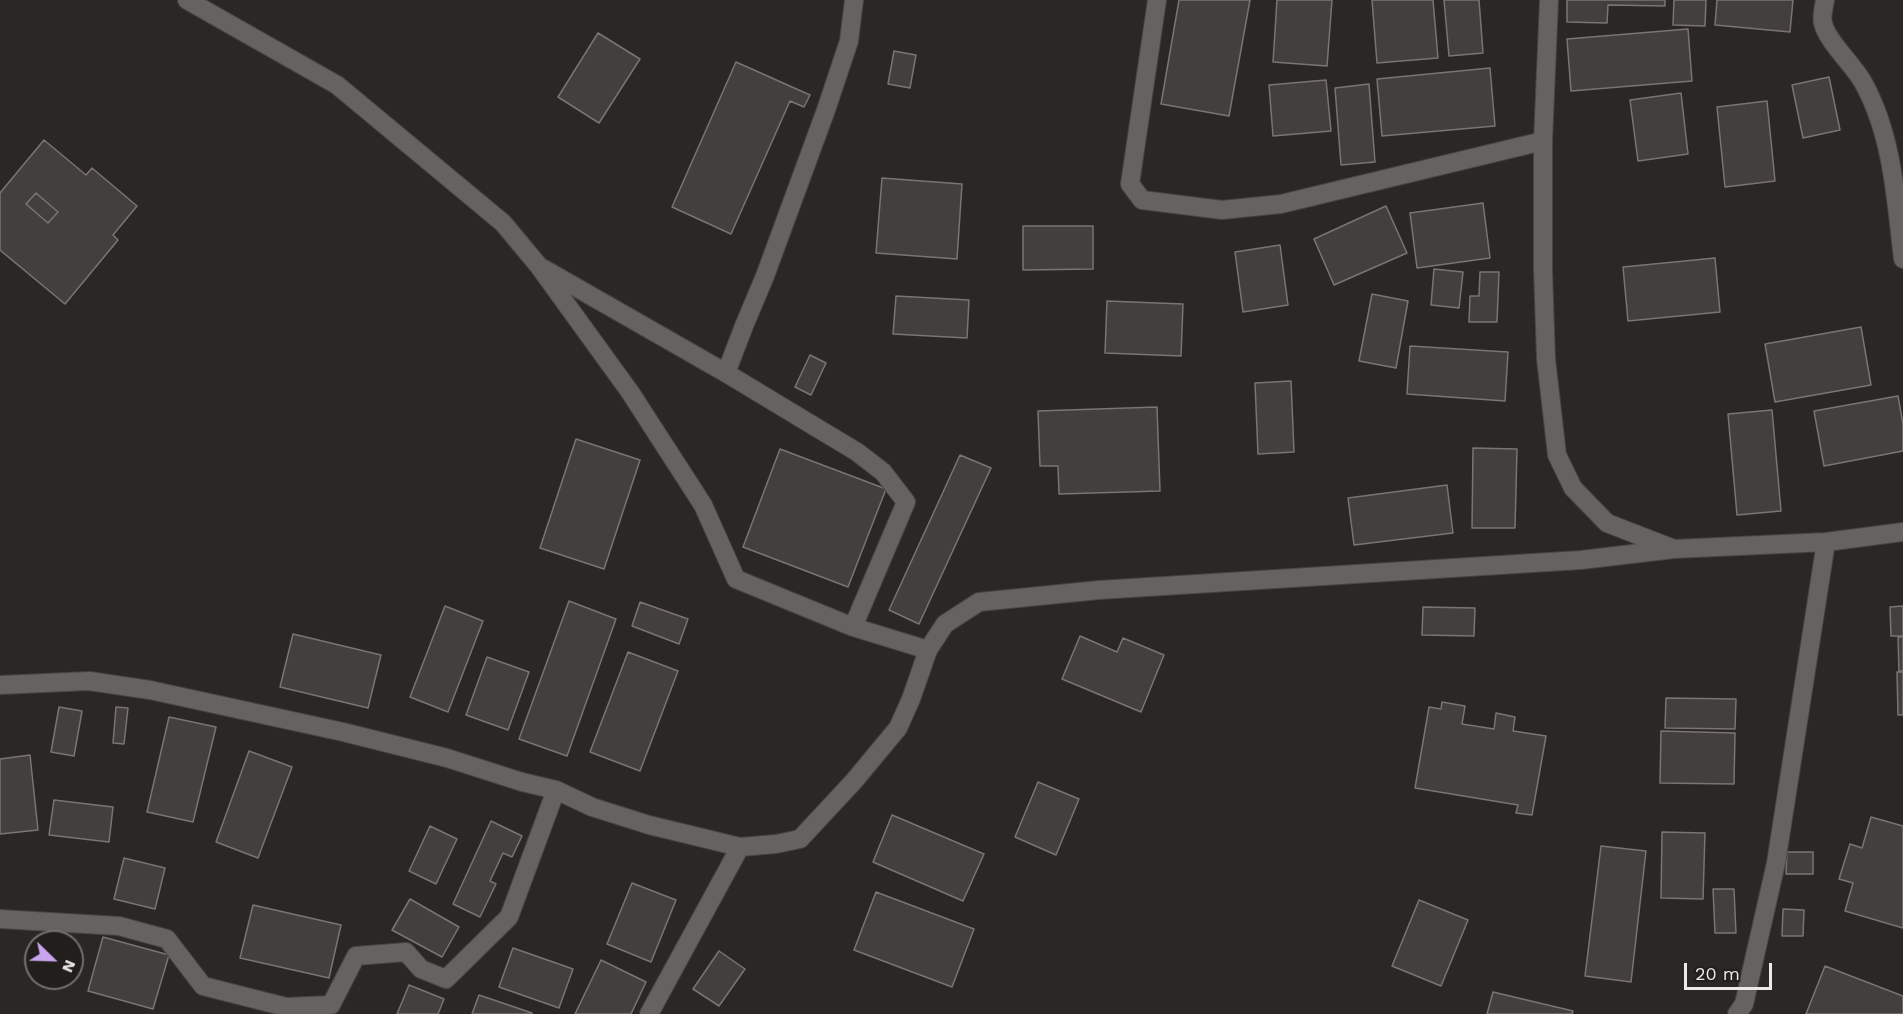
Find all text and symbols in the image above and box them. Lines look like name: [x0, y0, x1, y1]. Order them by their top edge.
north arrow: [24, 930, 84, 990]
scale bar: [1687, 951, 1776, 989]
text: N: [58, 957, 80, 976]
text: 20 m: [1695, 963, 1740, 984]

